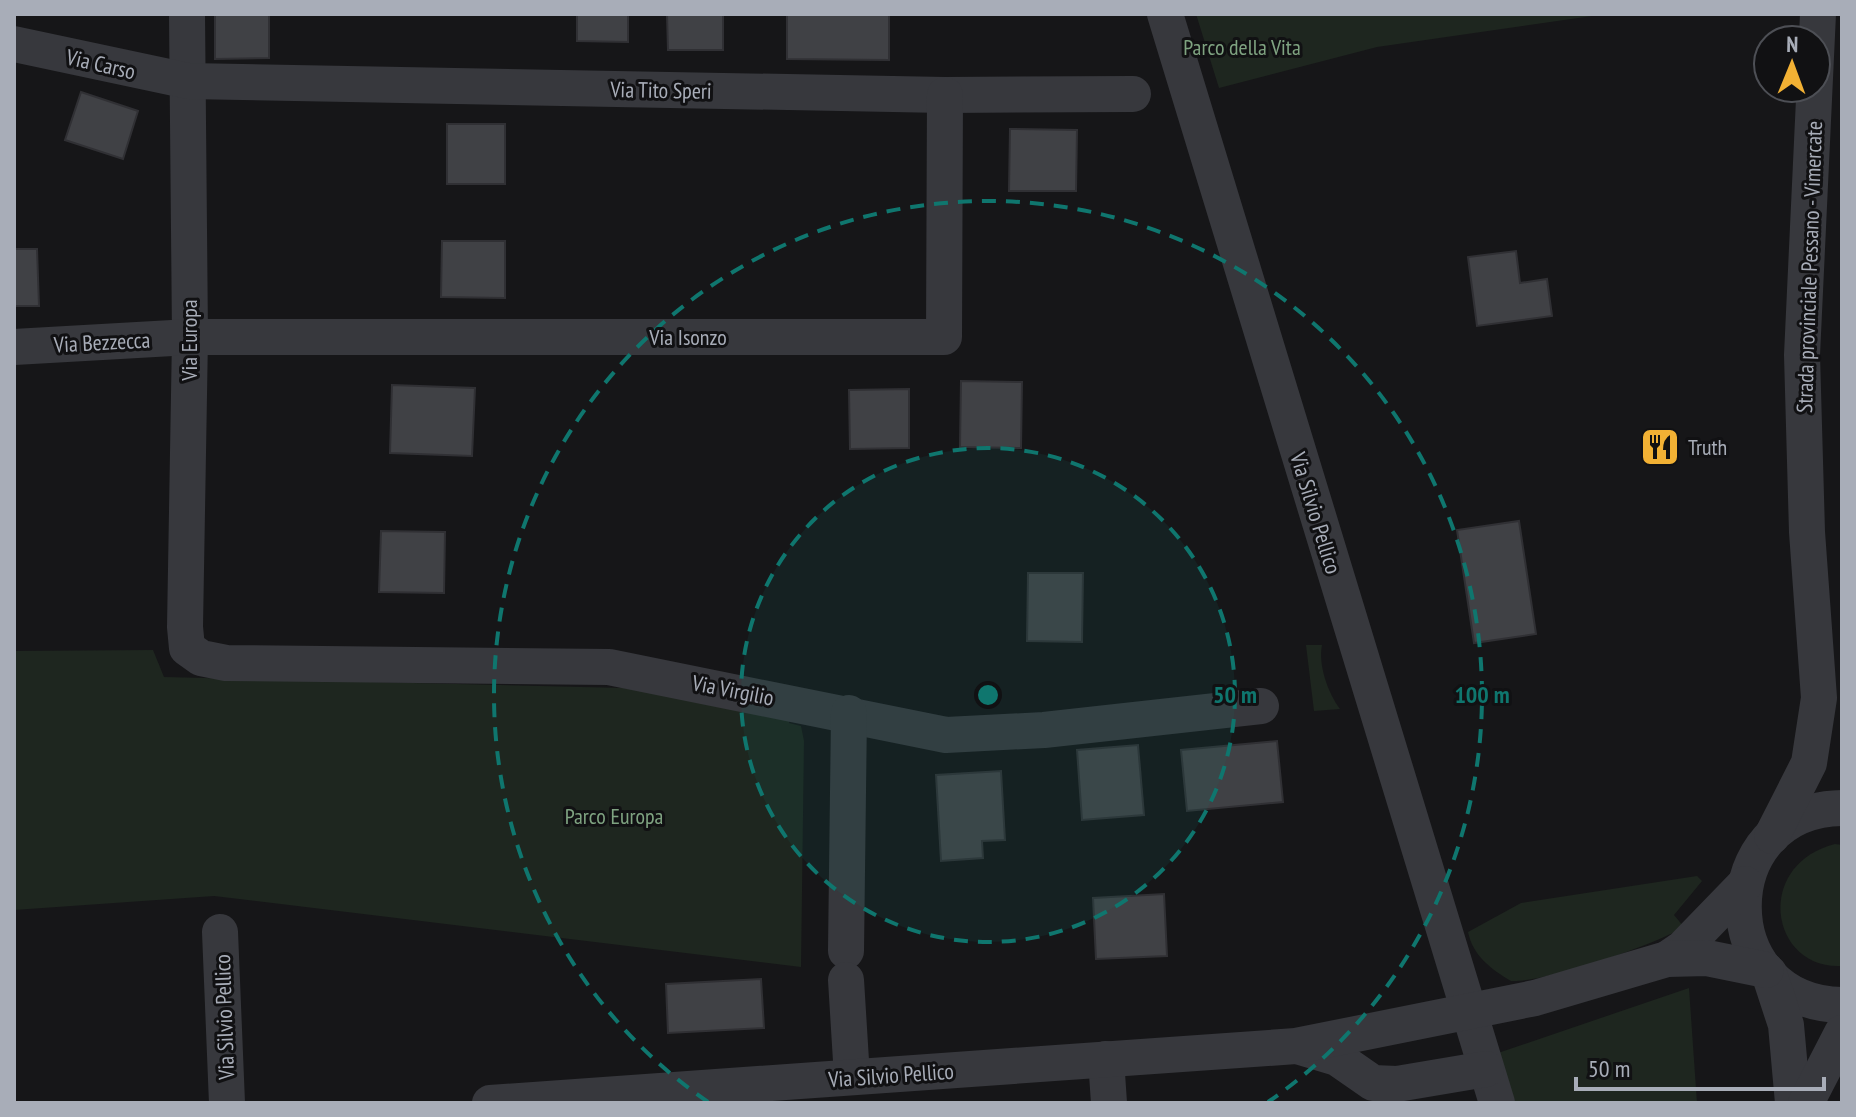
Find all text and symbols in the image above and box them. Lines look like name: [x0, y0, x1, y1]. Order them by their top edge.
north arrow: [1752, 24, 1832, 104]
text: N: [1786, 30, 1799, 58]
park label: Parco della Vita: [1183, 33, 1301, 61]
street label: Via Carso: [63, 42, 138, 86]
street label: Via Tito Speri: [609, 75, 712, 105]
street label: Strada provinciale Pessano - Vimercate: [1790, 121, 1828, 413]
street label: Via Europa: [175, 299, 203, 382]
street label: Via Isonzo: [648, 323, 727, 351]
street label: Via Bezzecca: [52, 325, 151, 359]
restaurant icon: Truth: [1639, 426, 1681, 468]
place label: Truth: [1688, 433, 1727, 461]
street label: Via Silvio Pellico: [1284, 448, 1348, 577]
street label: Via Virgilio: [689, 668, 776, 712]
text: 50 m: [1213, 679, 1257, 710]
text: 100 m: [1454, 679, 1510, 710]
centre of rings: [974, 681, 1002, 709]
park label: Parco Europa: [565, 802, 663, 830]
street label: Via Silvio Pellico: [208, 954, 240, 1081]
scale bar: [1576, 1041, 1824, 1091]
text: 50 m: [1588, 1053, 1630, 1084]
street label: Via Silvio Pellico: [826, 1057, 955, 1093]

